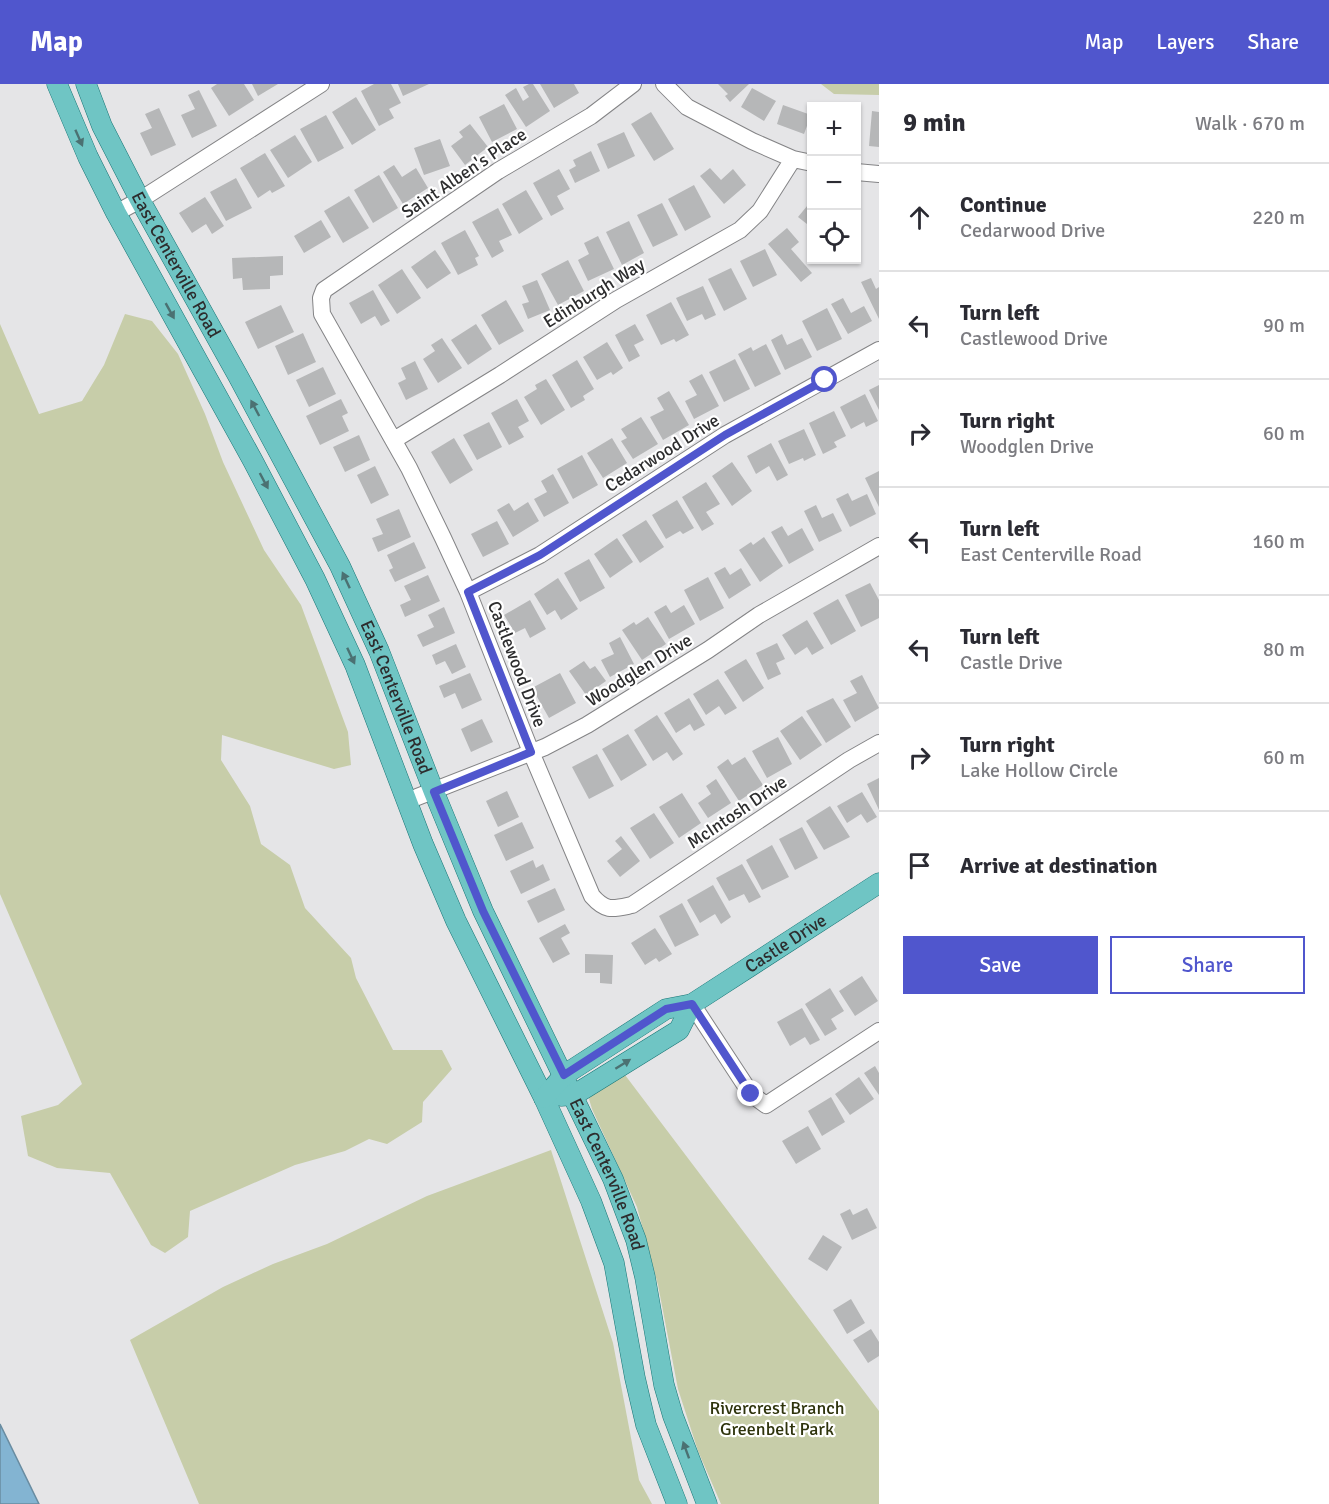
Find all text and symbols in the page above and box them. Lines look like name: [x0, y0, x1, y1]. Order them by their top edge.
text: Map: [30, 25, 83, 59]
text: Map: [1085, 29, 1123, 55]
text: Layers: [1156, 29, 1214, 55]
text: Share: [1247, 29, 1299, 55]
map controls: [807, 102, 861, 264]
button: +: [807, 102, 861, 156]
text: 9 min: [903, 107, 966, 139]
text: Walk · 670 m: [1195, 111, 1305, 136]
street label: Saint Alben's Place: [397, 123, 531, 223]
one-way arrow: [74, 130, 84, 148]
button: −: [807, 156, 861, 210]
street label: East Centerville Road: [127, 188, 225, 341]
text: Continue: [960, 191, 1047, 218]
icon: ahead: [903, 201, 936, 234]
text: 220 m: [1252, 205, 1305, 230]
button: locate: [807, 210, 861, 264]
text: Cedarwood Drive: [960, 218, 1105, 243]
street label: Edinburgh Way: [539, 253, 649, 333]
text: Turn left: [960, 299, 1040, 326]
one-way arrow: [165, 303, 175, 320]
icon: left: [903, 309, 936, 342]
text: 90 m: [1263, 313, 1305, 338]
text: Castlewood Drive: [960, 326, 1108, 351]
route start: [811, 366, 837, 392]
one-way arrow: [250, 399, 260, 416]
text: Turn right: [960, 407, 1055, 434]
street label: Cedarwood Drive: [601, 409, 723, 497]
icon: right: [903, 417, 936, 450]
text: 60 m: [1263, 421, 1305, 446]
text: Woodglen Drive: [960, 434, 1094, 459]
one-way arrow: [259, 473, 269, 490]
text: Turn left: [960, 515, 1040, 542]
icon: left: [903, 525, 936, 558]
text: 160 m: [1252, 529, 1305, 554]
text: East Centerville Road: [960, 542, 1142, 567]
one-way arrow: [342, 572, 351, 589]
street label: Castlewood Drive: [483, 598, 551, 730]
street label: East Centerville Road: [355, 617, 437, 777]
text: Turn left: [960, 623, 1040, 650]
street label: Woodglen Drive: [582, 629, 696, 711]
icon: left: [903, 633, 936, 666]
text: 80 m: [1263, 637, 1305, 662]
one-way arrow: [346, 648, 356, 666]
text: Castle Drive: [960, 650, 1063, 675]
text: Turn right: [960, 731, 1055, 758]
icon: right: [903, 741, 936, 774]
text: 60 m: [1263, 745, 1305, 770]
text: Lake Hollow Circle: [960, 758, 1118, 783]
street label: McIntosh Drive: [683, 771, 791, 853]
icon: arrive: [903, 849, 936, 882]
text: Arrive at destination: [960, 852, 1157, 879]
street label: Castle Drive: [741, 909, 830, 978]
button: Save: [903, 936, 1098, 994]
button: Share: [1110, 936, 1305, 994]
one-way arrow: [615, 1058, 631, 1069]
route end: [737, 1080, 763, 1106]
street label: East Centerville Road: [564, 1094, 649, 1252]
park label: Rivercrest Branch Greenbelt Park: [709, 1397, 845, 1440]
one-way arrow: [680, 1441, 690, 1459]

